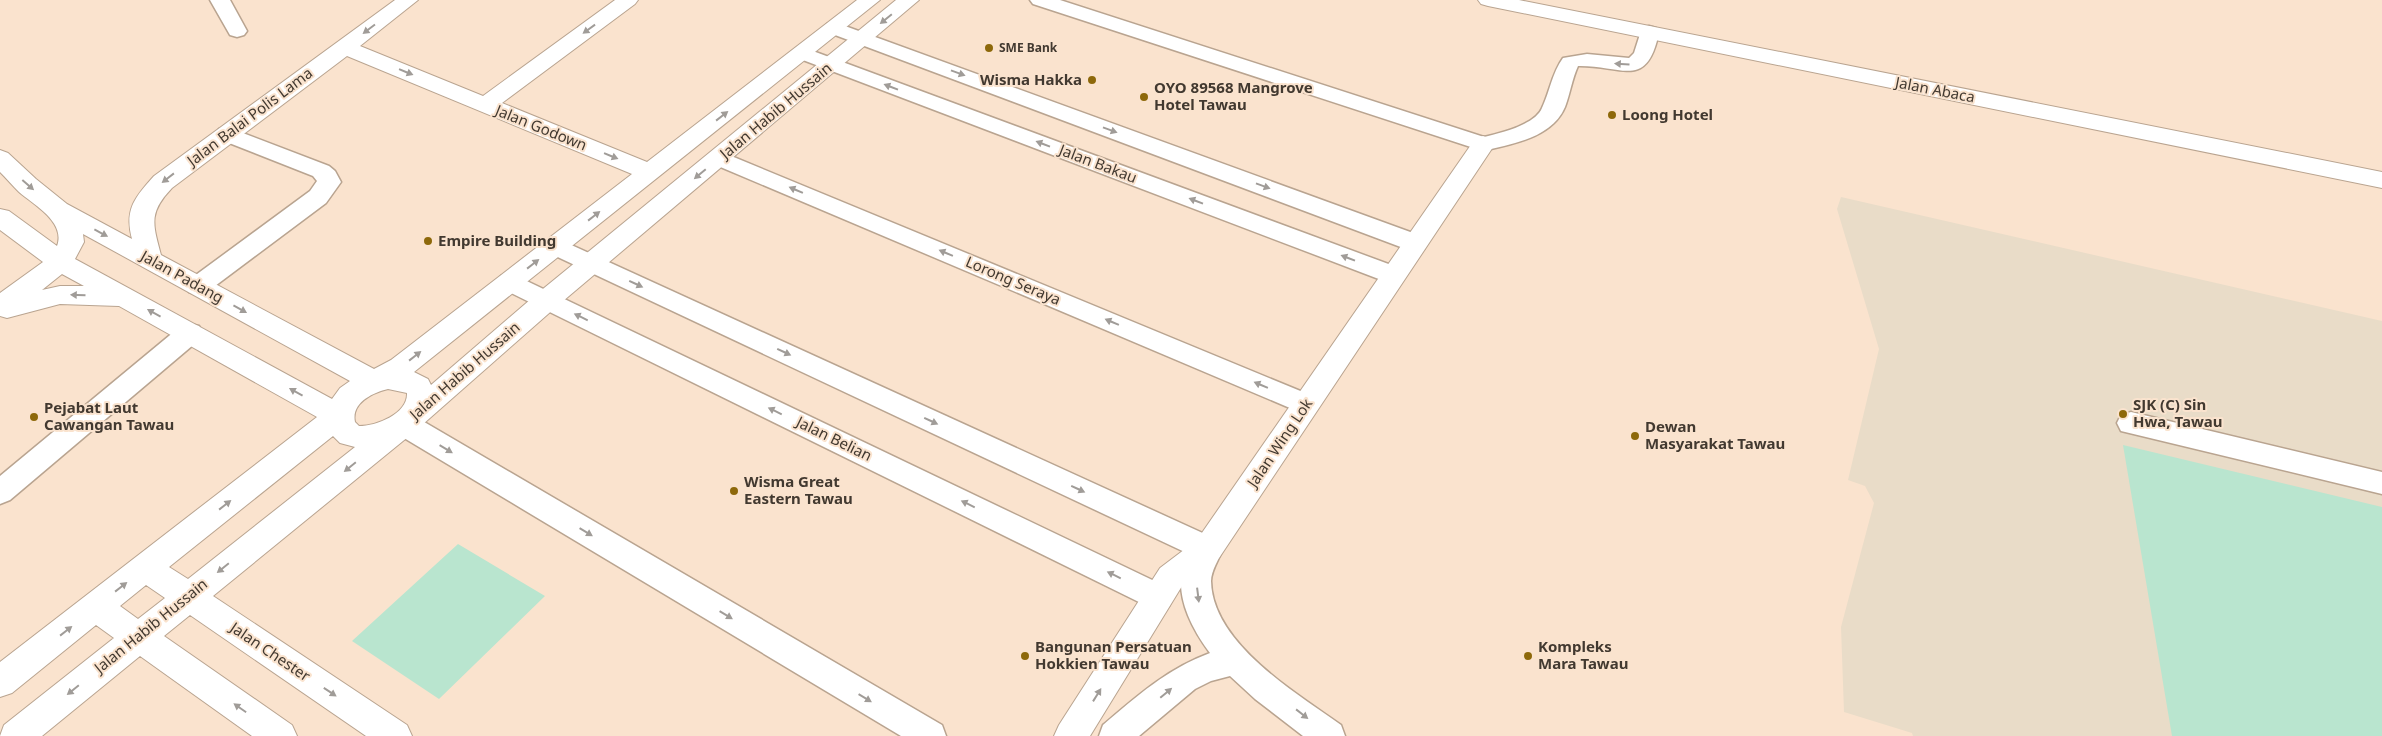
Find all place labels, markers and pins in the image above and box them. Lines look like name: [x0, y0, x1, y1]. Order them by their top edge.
place label: SME Bank: [999, 39, 1058, 56]
marker: SME Bank: [983, 42, 995, 54]
place label: Wisma Hakka: [980, 69, 1082, 89]
marker: Wisma Hakka: [1086, 74, 1098, 86]
place label: OYO 89568 Mangrove Hotel Tawau: [1154, 77, 1313, 114]
marker: OYO 89568 Mangrove Hotel Tawau: [1138, 91, 1150, 103]
place label: Loong Hotel: [1622, 104, 1713, 124]
marker: Loong Hotel: [1606, 109, 1618, 121]
place label: Empire Building: [438, 230, 556, 250]
marker: Empire Building: [422, 235, 434, 247]
place label: SJK (C) Sin Hwa, Tawau: [2133, 394, 2223, 431]
place label: Pejabat Laut Cawangan Tawau: [44, 397, 174, 434]
marker: SJK (C) Sin Hwa, Tawau: [2117, 408, 2129, 420]
marker: Pejabat Laut Cawangan Tawau: [28, 411, 40, 423]
place label: Dewan Masyarakat Tawau: [1645, 416, 1785, 453]
marker: Dewan Masyarakat Tawau: [1629, 430, 1641, 442]
place label: Wisma Great Eastern Tawau: [744, 471, 853, 508]
marker: Wisma Great Eastern Tawau: [728, 485, 740, 497]
place label: Bangunan Persatuan Hokkien Tawau: [1035, 636, 1192, 673]
place label: Kompleks Mara Tawau: [1538, 636, 1628, 673]
marker: Bangunan Persatuan Hokkien Tawau: [1019, 650, 1031, 662]
marker: Kompleks Mara Tawau: [1522, 650, 1534, 662]

